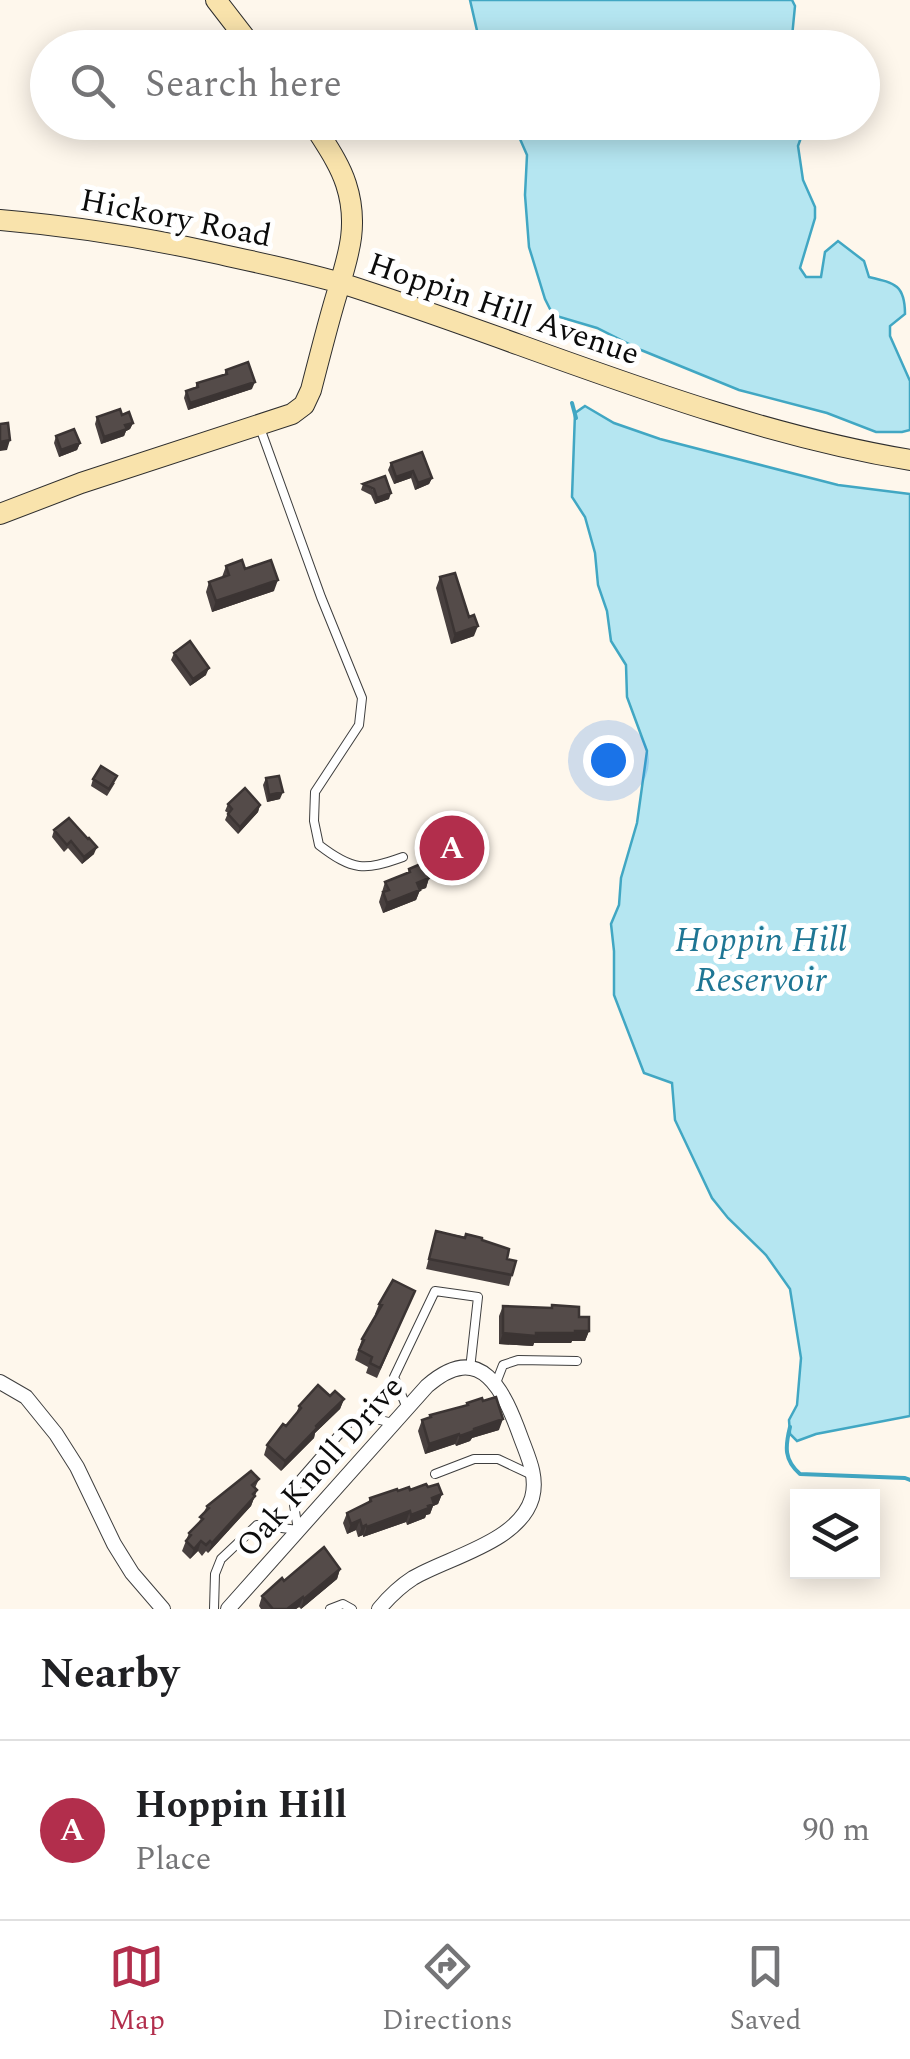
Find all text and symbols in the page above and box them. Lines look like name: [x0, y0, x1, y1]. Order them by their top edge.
search box: [30, 30, 880, 140]
text: Search here: [145, 56, 342, 114]
icon: search: [65, 58, 120, 113]
street label: Hickory Road: [76, 176, 276, 261]
street label: Hoppin Hill Avenue: [361, 240, 646, 379]
your location: [583, 735, 634, 786]
pin: A: [420, 810, 484, 886]
water label: Hoppin Hill Reservoir: [675, 914, 847, 1007]
street label: Oak Knoll Drive: [225, 1365, 416, 1569]
map controls: [790, 1489, 880, 1579]
button: layers: [790, 1489, 880, 1579]
text: Nearby: [40, 1643, 179, 1706]
text: Hoppin Hill: [135, 1777, 347, 1835]
text: A: [60, 1806, 85, 1855]
text: 90 m: [802, 1806, 870, 1855]
text: Place: [135, 1835, 211, 1884]
tab: Map: [109, 1939, 165, 2042]
tab: Directions: [382, 1939, 513, 2042]
tab: Saved: [730, 1939, 801, 2042]

